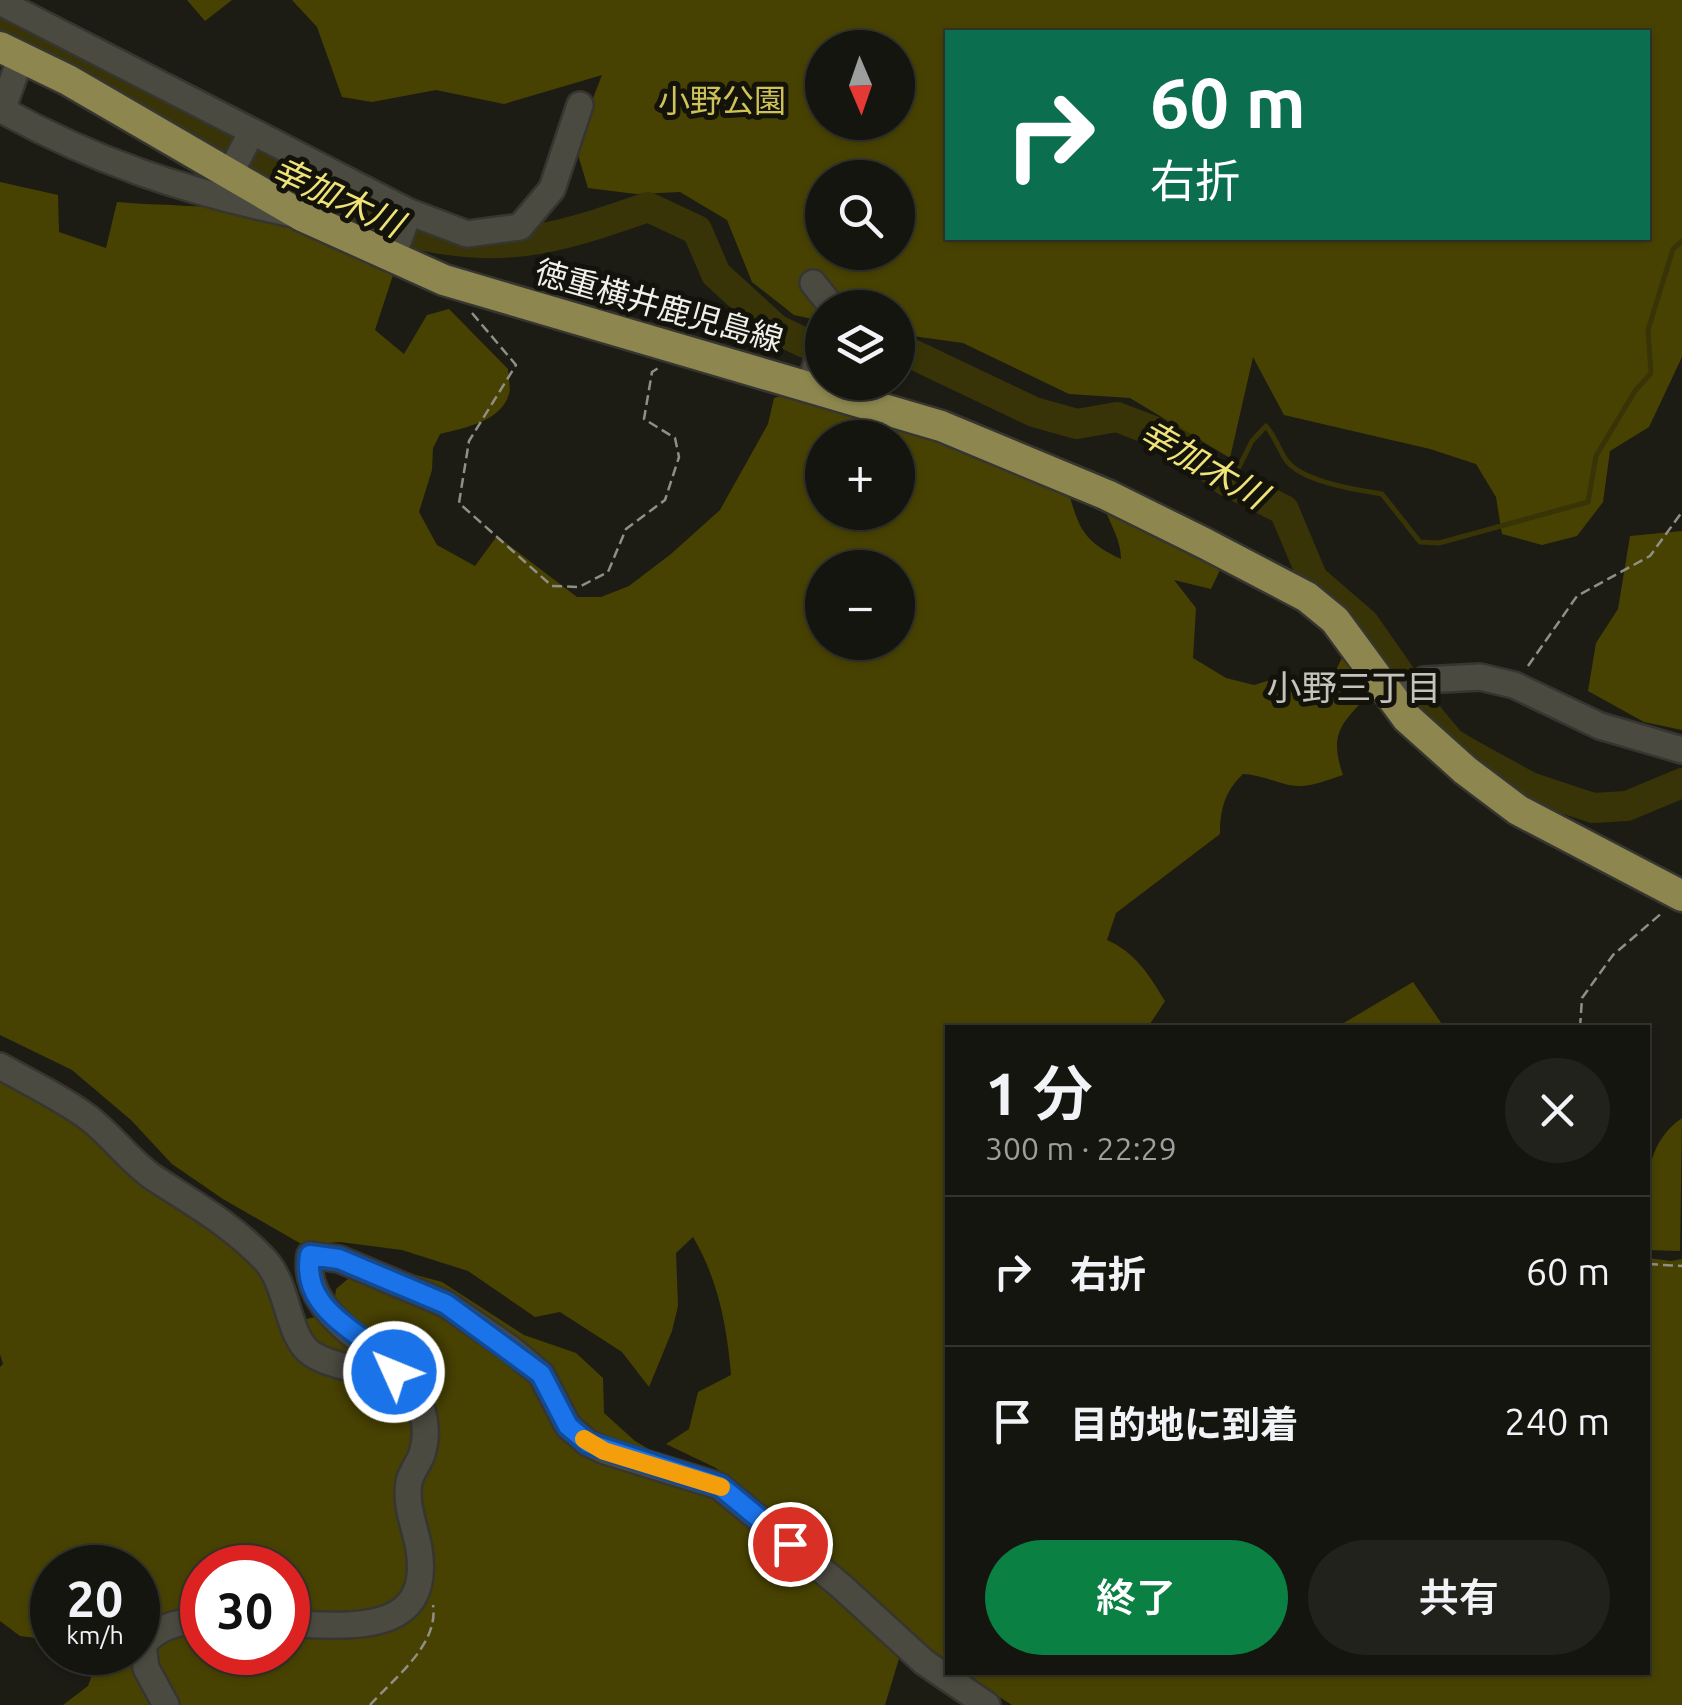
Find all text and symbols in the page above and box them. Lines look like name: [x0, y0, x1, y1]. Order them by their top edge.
north arrow: [805, 30, 915, 140]
map controls: [805, 30, 915, 660]
text: 60 m: [1150, 63, 1306, 141]
icon: right: [985, 70, 1115, 200]
park label: 小野公園: [658, 82, 786, 118]
water label: 幸加木川: [266, 148, 413, 245]
text: 右折: [1150, 155, 1240, 206]
button: search: [805, 160, 915, 270]
street label: 徳重横井鹿児島線: [531, 252, 787, 358]
button: layers: [805, 290, 915, 400]
water label: 幸加木川: [1133, 411, 1278, 517]
button: +: [805, 420, 915, 530]
button: −: [805, 550, 915, 660]
district label: 小野三丁目: [1266, 667, 1442, 707]
button: close: [1505, 1058, 1610, 1163]
text: 1 分: [985, 1059, 1093, 1126]
text: 300 m · 22:29: [985, 1130, 1177, 1166]
icon: right: [985, 1244, 1040, 1299]
text: 60 m: [1526, 1250, 1610, 1292]
text: 右折: [1070, 1253, 1146, 1295]
position arrow: [342, 1320, 446, 1424]
icon: arrive: [985, 1394, 1040, 1449]
text: 240 m: [1504, 1400, 1610, 1442]
text: 目的地に到着: [1070, 1403, 1298, 1445]
pin: [748, 1502, 833, 1587]
icon: arrive: [763, 1517, 818, 1572]
button: 終了: [985, 1540, 1288, 1655]
button: 共有: [1308, 1540, 1610, 1655]
speed limit sign: 30: [180, 1545, 310, 1675]
text: 20: [67, 1570, 123, 1626]
text: km/h: [66, 1621, 124, 1649]

